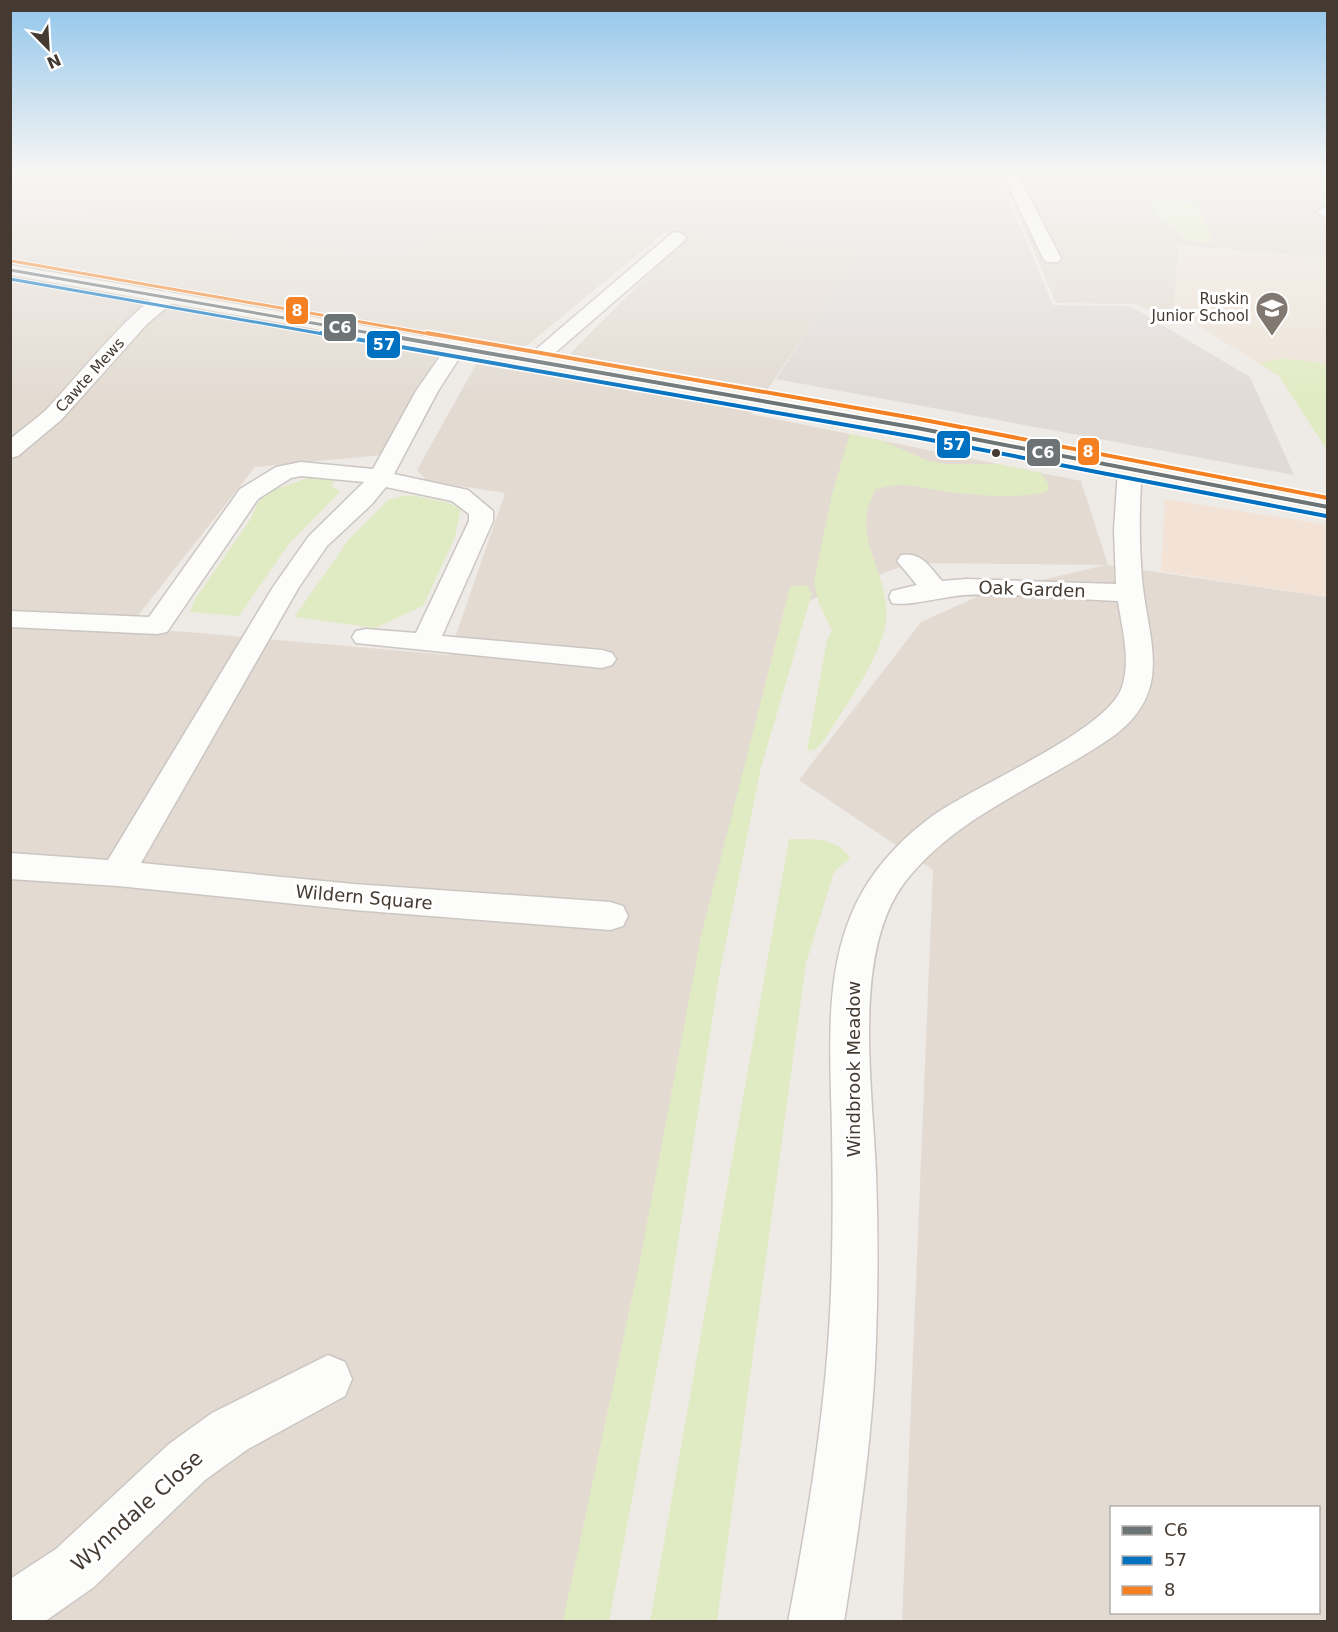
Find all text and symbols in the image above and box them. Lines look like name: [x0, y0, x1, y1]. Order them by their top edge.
north arrow: [18, 18, 78, 78]
text: N: [44, 50, 64, 73]
place label: Ruskin Junior School: [1150, 290, 1249, 325]
school or university icon: Ruskin Junior School: [1254, 290, 1290, 337]
line badge: 8: [285, 296, 309, 325]
text: 8: [291, 301, 303, 320]
line badge: C6: [323, 313, 357, 342]
text: C6: [329, 318, 351, 337]
line badge: 57: [366, 330, 401, 359]
street label: Cawte Mews: [52, 334, 128, 416]
text: 57: [373, 335, 395, 354]
line badge: 57: [936, 430, 971, 459]
text: 57: [943, 435, 965, 454]
line badge: 8: [1077, 437, 1100, 466]
line badge: C6: [1026, 438, 1061, 467]
text: 8: [1082, 442, 1094, 461]
text: C6: [1032, 443, 1054, 462]
unlabelled marker: [990, 447, 1002, 459]
street label: Oak Garden: [978, 577, 1086, 601]
street label: Wildern Square: [295, 881, 433, 913]
street label: Windbrook Meadow: [843, 981, 864, 1157]
street label: Wynndale Close: [66, 1446, 208, 1576]
legend: [1110, 1506, 1320, 1614]
text: C6: [1164, 1519, 1188, 1540]
text: 57: [1164, 1549, 1187, 1570]
text: 8: [1164, 1579, 1175, 1600]

